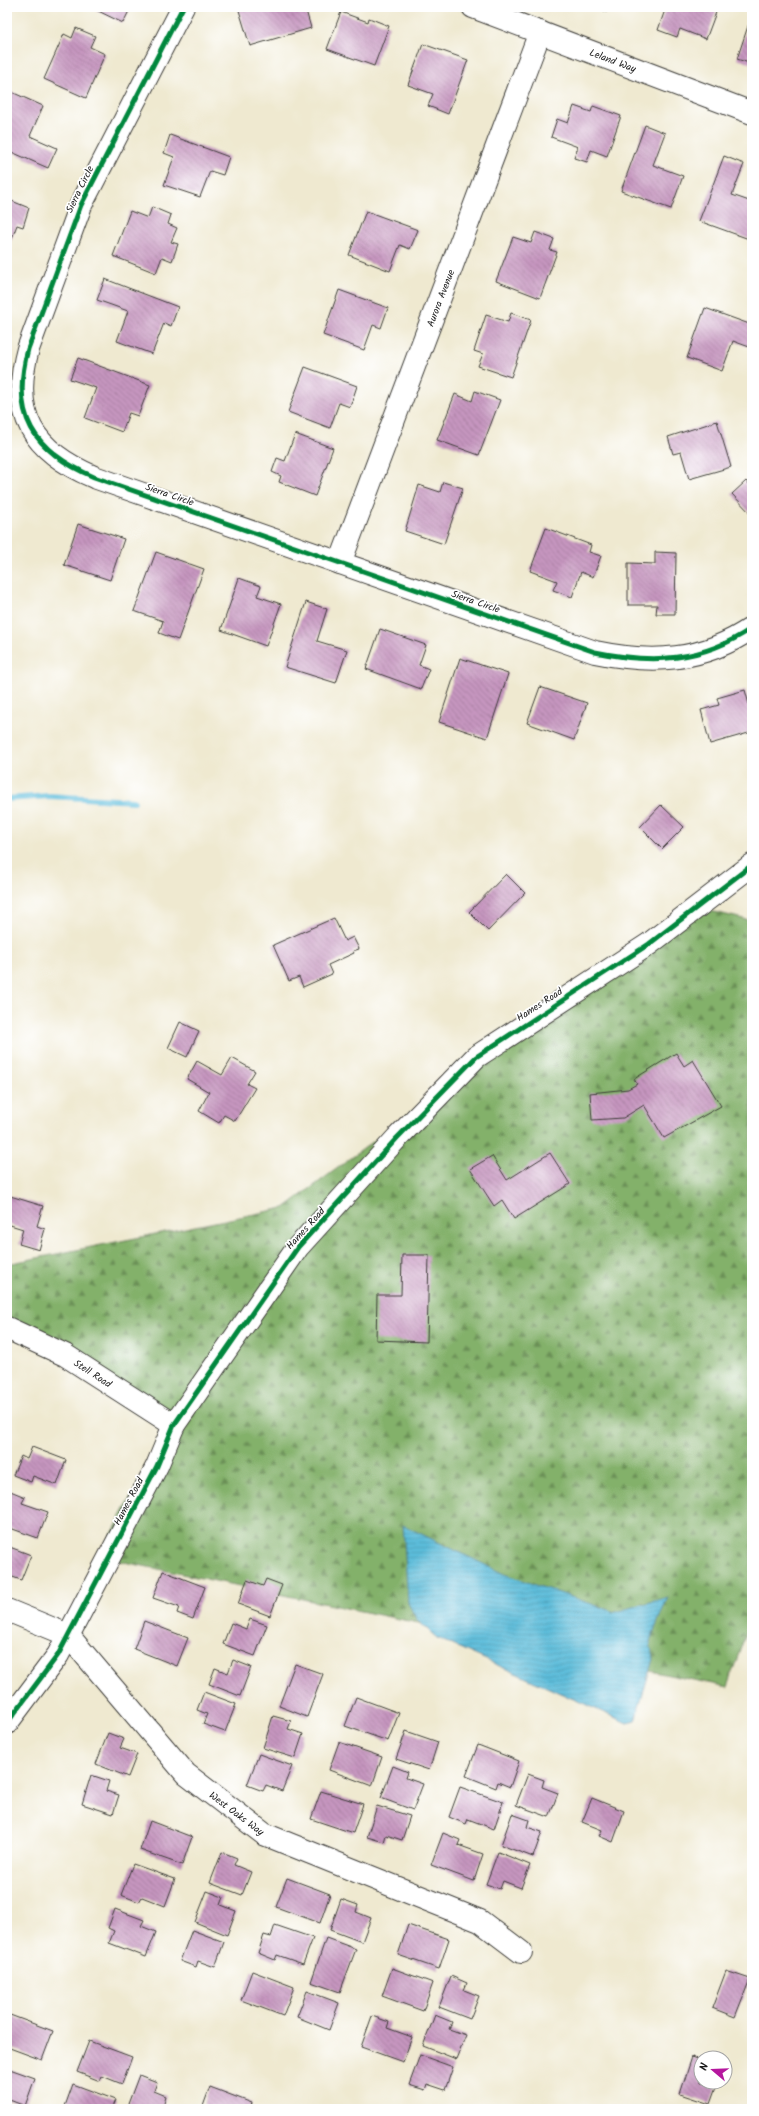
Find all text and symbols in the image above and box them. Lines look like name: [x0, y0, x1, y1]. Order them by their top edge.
street label: Leland Way: [587, 45, 638, 77]
street label: Sierra Circle: [62, 163, 98, 216]
street label: Aurora Avenue: [423, 267, 459, 329]
street label: Sierra Circle: [143, 479, 197, 511]
street label: Sierra Circle: [449, 586, 503, 618]
street label: Hames Road: [513, 983, 567, 1026]
street label: Hames Road: [282, 1203, 330, 1253]
street label: Stell Road: [70, 1356, 116, 1393]
street label: Hames Road: [110, 1474, 149, 1528]
street label: West Oaks Way: [205, 1788, 268, 1840]
north arrow: [693, 2050, 733, 2090]
text: N: [695, 2061, 714, 2073]

